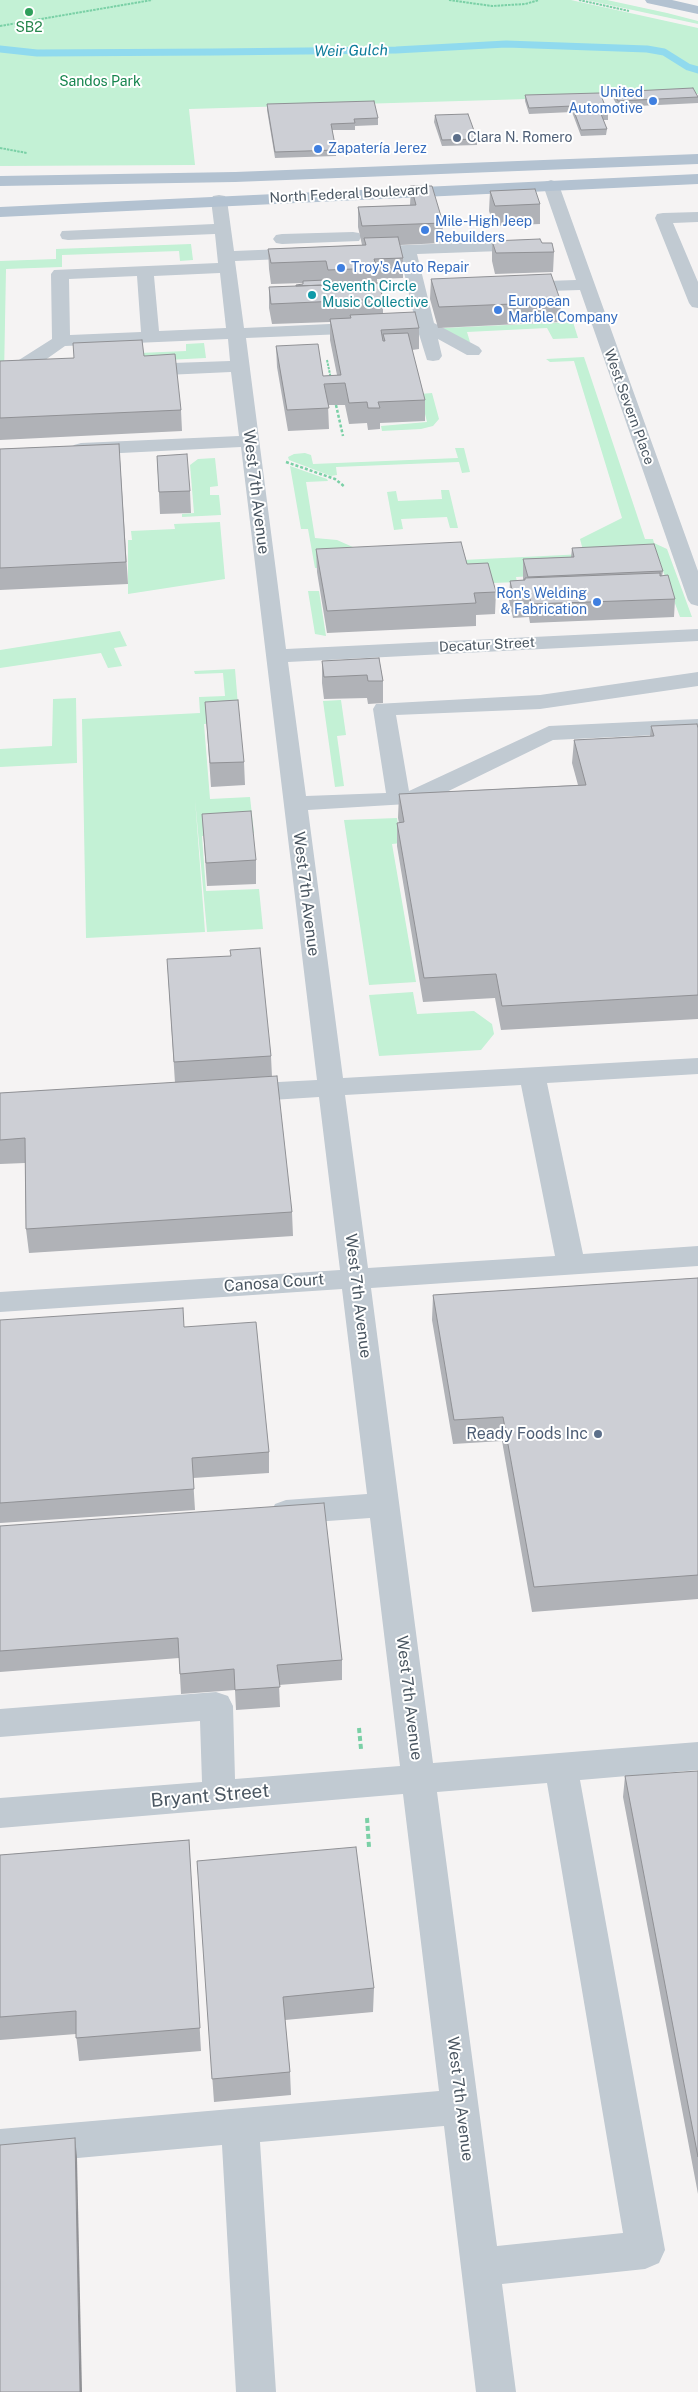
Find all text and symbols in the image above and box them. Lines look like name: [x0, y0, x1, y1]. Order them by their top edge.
marker: SB2: [23, 6, 35, 18]
place label: SB2: [15, 20, 43, 36]
water label: Weir Gulch: [314, 41, 388, 61]
park label: Sandos Park: [59, 74, 141, 90]
place label: United Automotive: [568, 85, 643, 118]
marker: United Automotive: [647, 95, 659, 107]
place label: Clara N. Romero: [467, 130, 572, 146]
marker: Clara N. Romero: [451, 132, 463, 144]
place label: Zapatería Jerez: [328, 141, 427, 157]
marker: Zapatería Jerez: [312, 143, 324, 155]
street label: North Federal Boulevard: [269, 181, 429, 207]
place label: Mile-High Jeep Rebuilders: [435, 214, 532, 246]
marker: Mile-High Jeep Rebuilders: [419, 224, 431, 236]
place label: Troy's Auto Repair: [351, 260, 469, 276]
marker: Troy's Auto Repair: [335, 262, 347, 274]
place label: Seventh Circle Music Collective: [322, 279, 429, 312]
marker: Seventh Circle Music Collective: [306, 289, 318, 301]
place label: European Marble Company: [508, 294, 618, 326]
marker: European Marble Company: [492, 304, 504, 316]
street label: West Severn Place: [600, 347, 658, 467]
street label: West 7th Avenue: [239, 429, 273, 555]
place label: Ron's Welding & Fabrication: [496, 586, 587, 618]
marker: Ron's Welding & Fabrication: [591, 596, 603, 608]
street label: Decatur Street: [439, 634, 535, 656]
street label: West 7th Avenue: [289, 831, 323, 957]
street label: West 7th Avenue: [341, 1233, 375, 1359]
street label: Canosa Court: [223, 1270, 325, 1296]
place label: Ready Foods Inc: [466, 1424, 588, 1444]
marker: Ready Foods Inc: [592, 1428, 604, 1440]
street label: West 7th Avenue: [392, 1635, 426, 1761]
street label: Bryant Street: [150, 1779, 270, 1813]
street label: West 7th Avenue: [443, 2036, 477, 2162]

